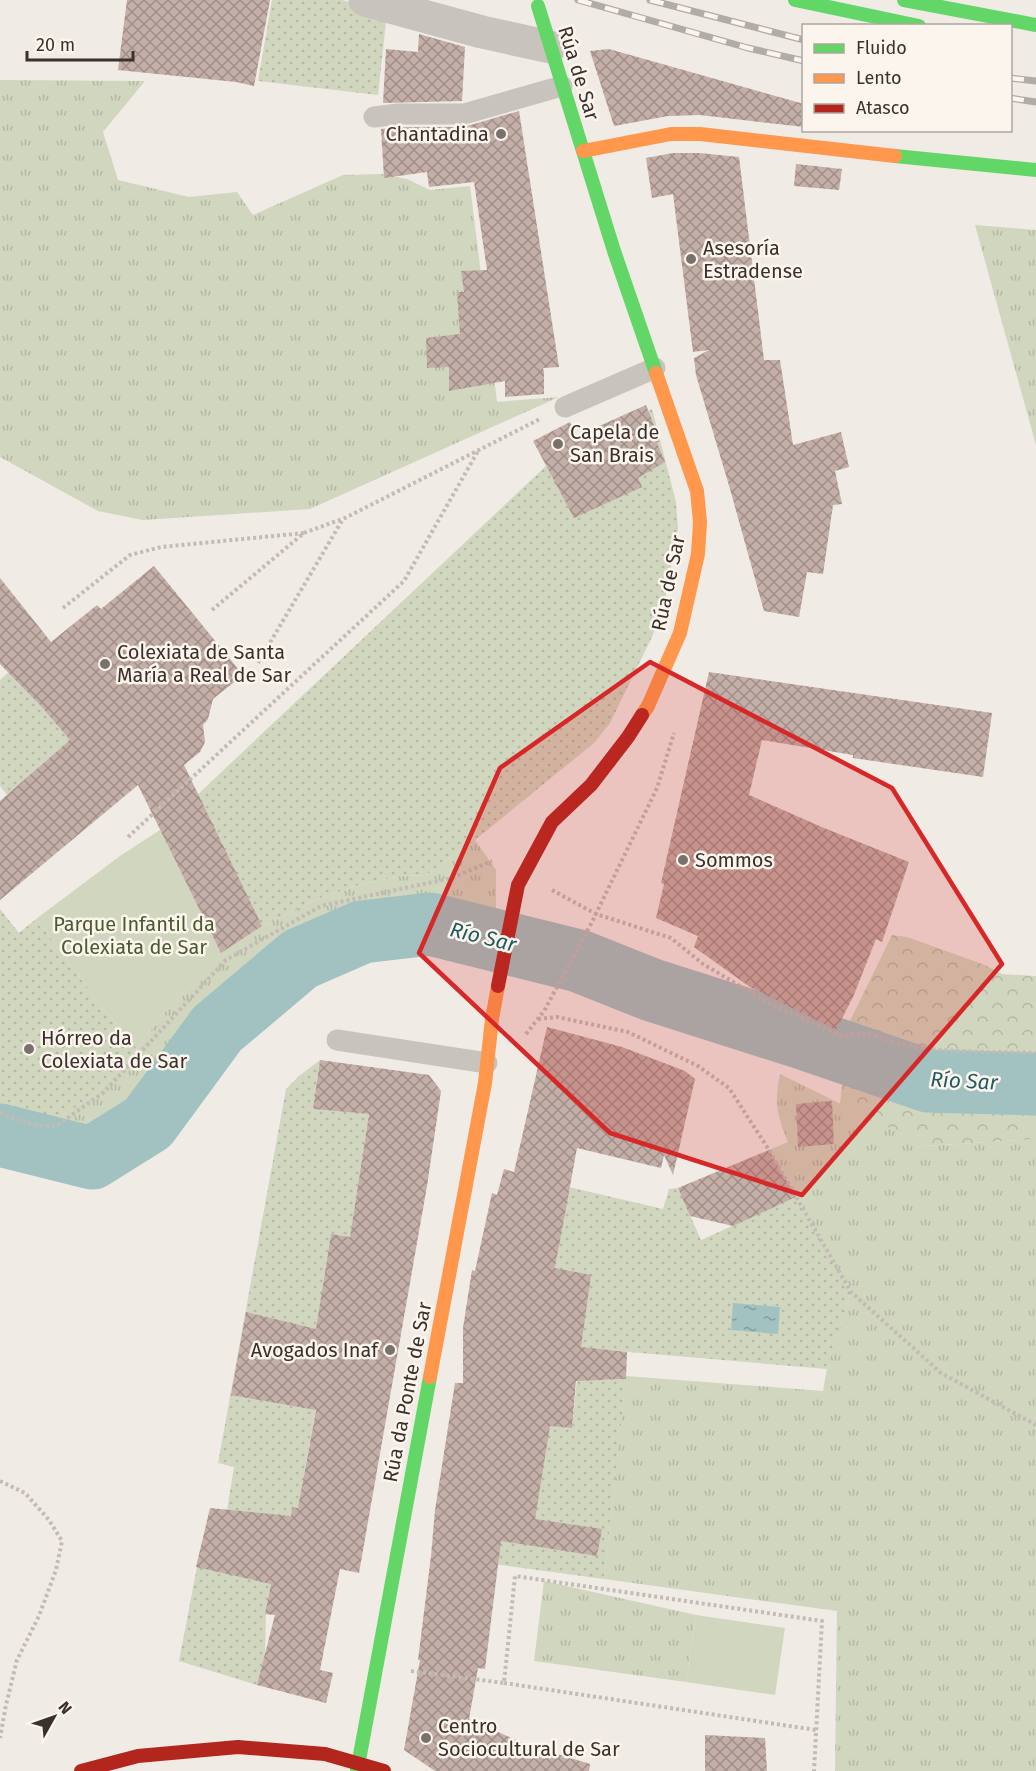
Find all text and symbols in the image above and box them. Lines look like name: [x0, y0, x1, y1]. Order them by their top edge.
street label: Rúa de Sar: [553, 23, 605, 123]
scale bar: [27, 24, 134, 62]
legend: [802, 24, 1012, 132]
text: 20 m: [36, 34, 75, 56]
text: Fluido: [856, 37, 907, 59]
text: Lento: [856, 67, 902, 89]
text: Atasco: [856, 97, 909, 119]
place label: Chantadina: [386, 122, 489, 146]
marker: Chantadina: [494, 127, 508, 141]
place label: Asesoría Estradense: [703, 236, 803, 283]
marker: Asesoría Estradense: [684, 252, 698, 266]
place label: Capela de San Brais: [570, 420, 659, 467]
marker: Capela de San Brais: [551, 437, 565, 451]
street label: Rúa de Sar: [646, 533, 690, 633]
place label: Colexiata de Santa María a Real de Sar: [117, 640, 291, 687]
marker: Colexiata de Santa María a Real de Sar: [98, 657, 112, 671]
place label: Sommos: [695, 848, 773, 872]
marker: Sommos: [676, 853, 690, 867]
park label: Parque Infantil da Colexiata de Sar: [53, 912, 215, 959]
water label: Río Sar: [447, 916, 520, 958]
place label: Hórreo da Colexiata de Sar: [41, 1026, 187, 1073]
marker: Hórreo da Colexiata de Sar: [22, 1042, 36, 1056]
water label: Río Sar: [930, 1066, 999, 1096]
street label: Rúa da Ponte de Sar: [378, 1299, 436, 1484]
place label: Avogados Inaf: [251, 1338, 379, 1362]
marker: Avogados Inaf: [383, 1343, 397, 1357]
north arrow: [24, 1687, 84, 1747]
text: N: [54, 1698, 76, 1718]
place label: Centro Sociocultural de Sar: [438, 1714, 620, 1761]
marker: Centro Sociocultural de Sar: [419, 1731, 433, 1745]

